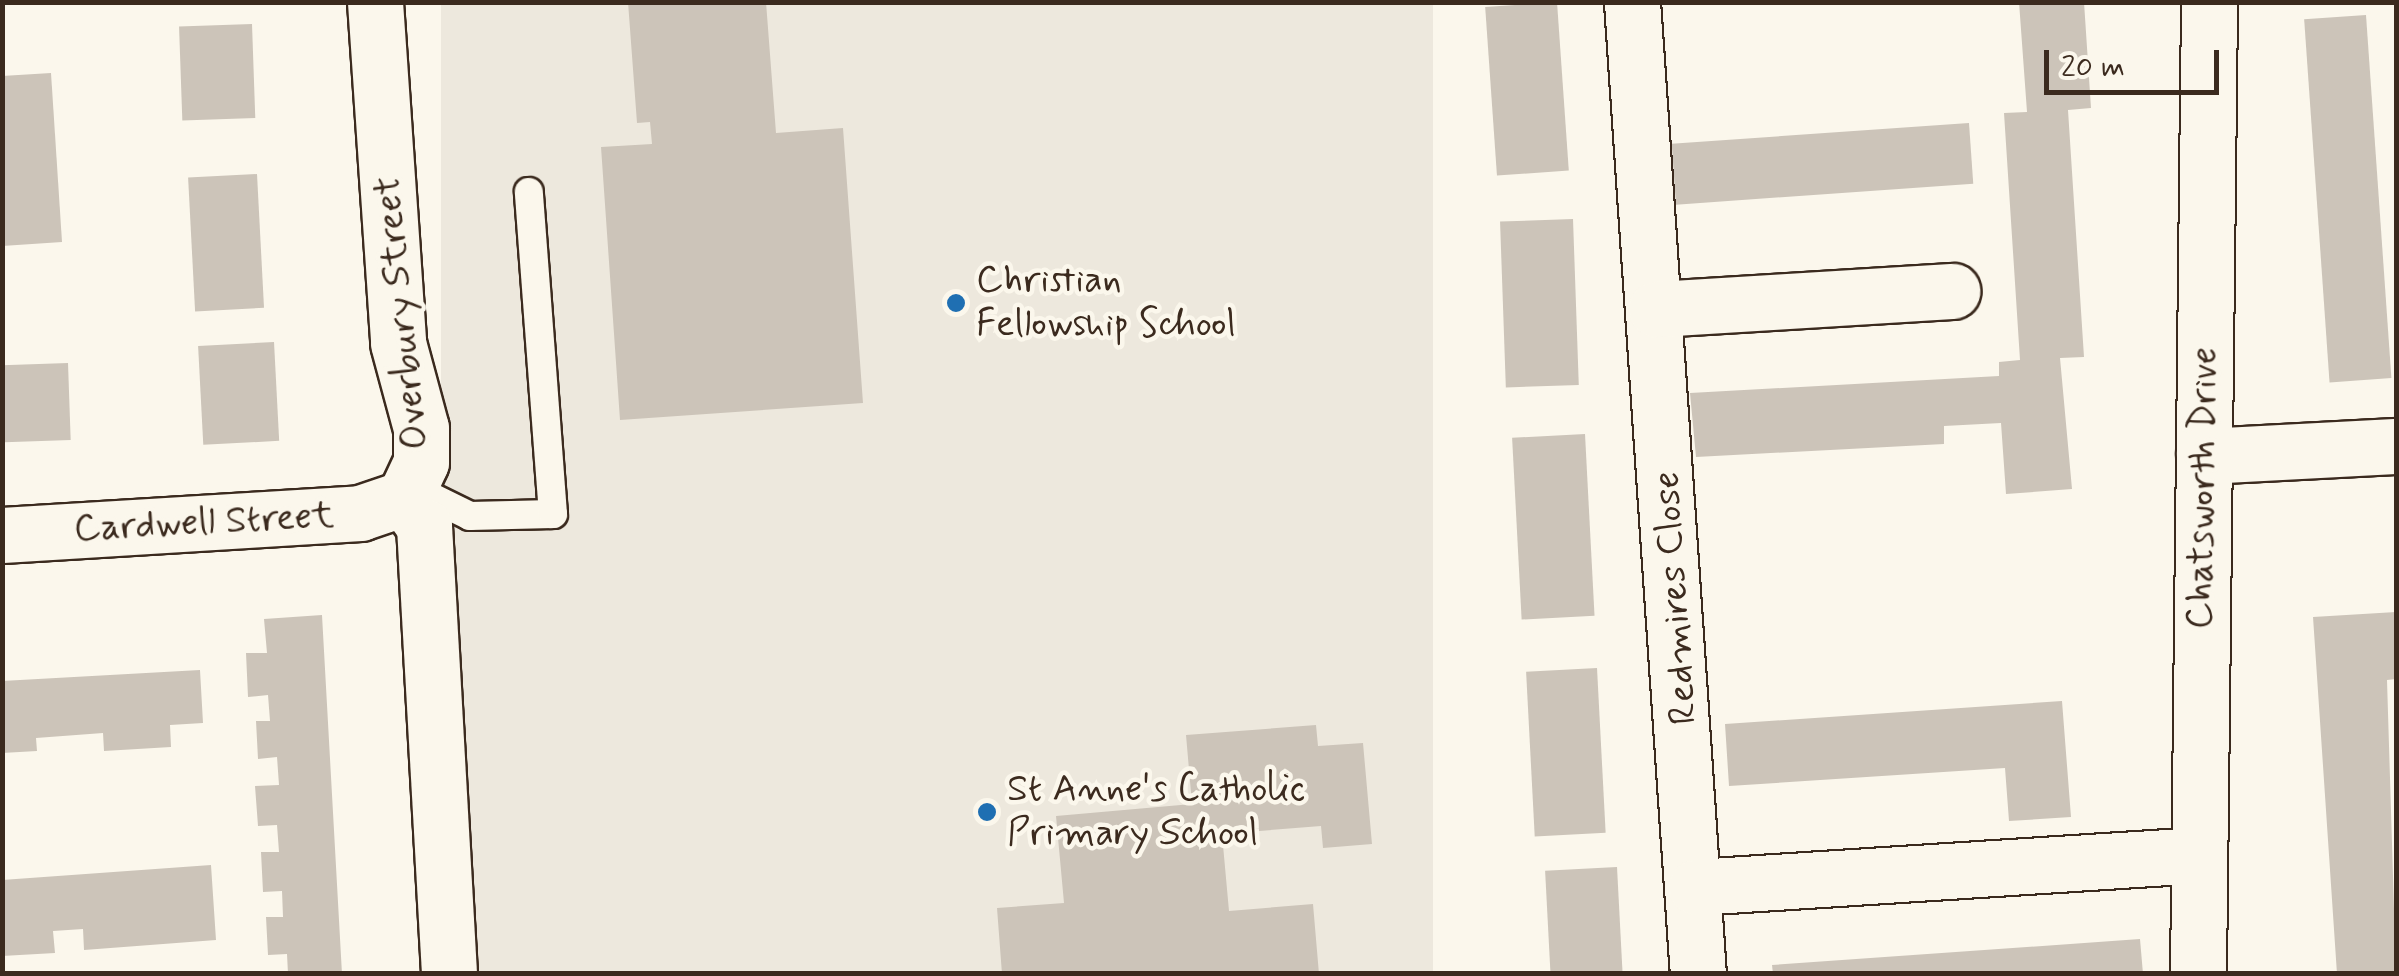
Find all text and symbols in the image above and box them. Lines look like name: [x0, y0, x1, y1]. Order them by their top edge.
scale bar: [2049, 30, 2224, 92]
text: 20 m: [2061, 48, 2125, 87]
street label: Overbury Street: [365, 175, 439, 451]
place label: Christian Fellowship School: [976, 258, 1238, 348]
marker: Christian Fellowship School: [945, 292, 967, 314]
street label: Chatsworth Drive: [2178, 346, 2228, 630]
street label: Redmires Close: [1644, 470, 1708, 726]
street label: Cardwell Street: [73, 493, 335, 553]
place label: St Anne's Catholic Primary School: [1007, 767, 1303, 856]
marker: St Anne's Catholic Primary School: [976, 801, 998, 823]

